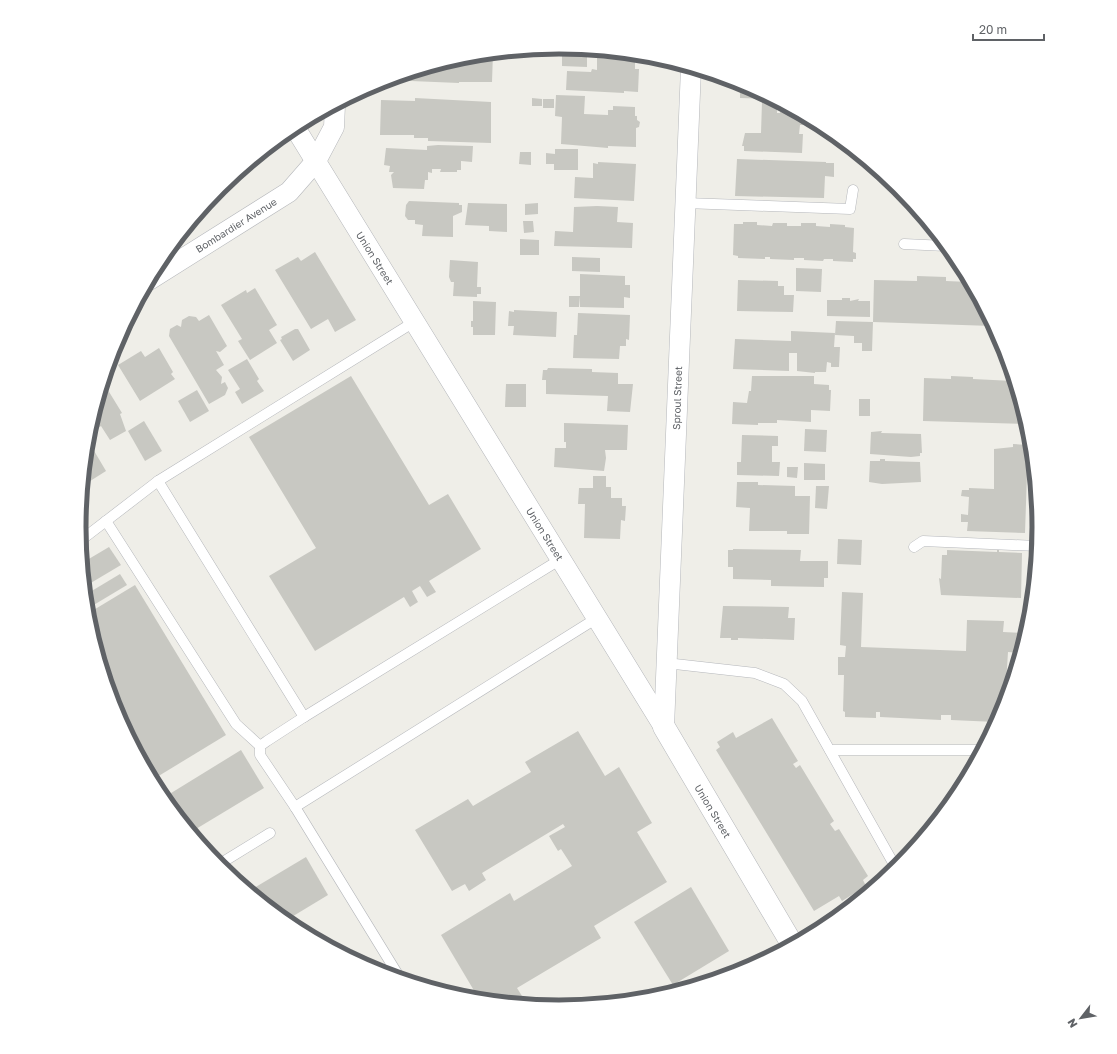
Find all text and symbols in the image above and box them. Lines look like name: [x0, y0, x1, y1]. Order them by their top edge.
scale bar: [973, 16, 1044, 42]
text: 20 m: [979, 22, 1007, 37]
street label: Bombardier Avenue: [193, 195, 279, 255]
street label: Union Street: [354, 229, 396, 287]
street label: Sproul Street: [670, 366, 684, 430]
street label: Union Street: [524, 505, 566, 563]
street label: Union Street: [692, 782, 734, 840]
north arrow: [1061, 998, 1101, 1038]
text: N: [1064, 1016, 1080, 1030]

